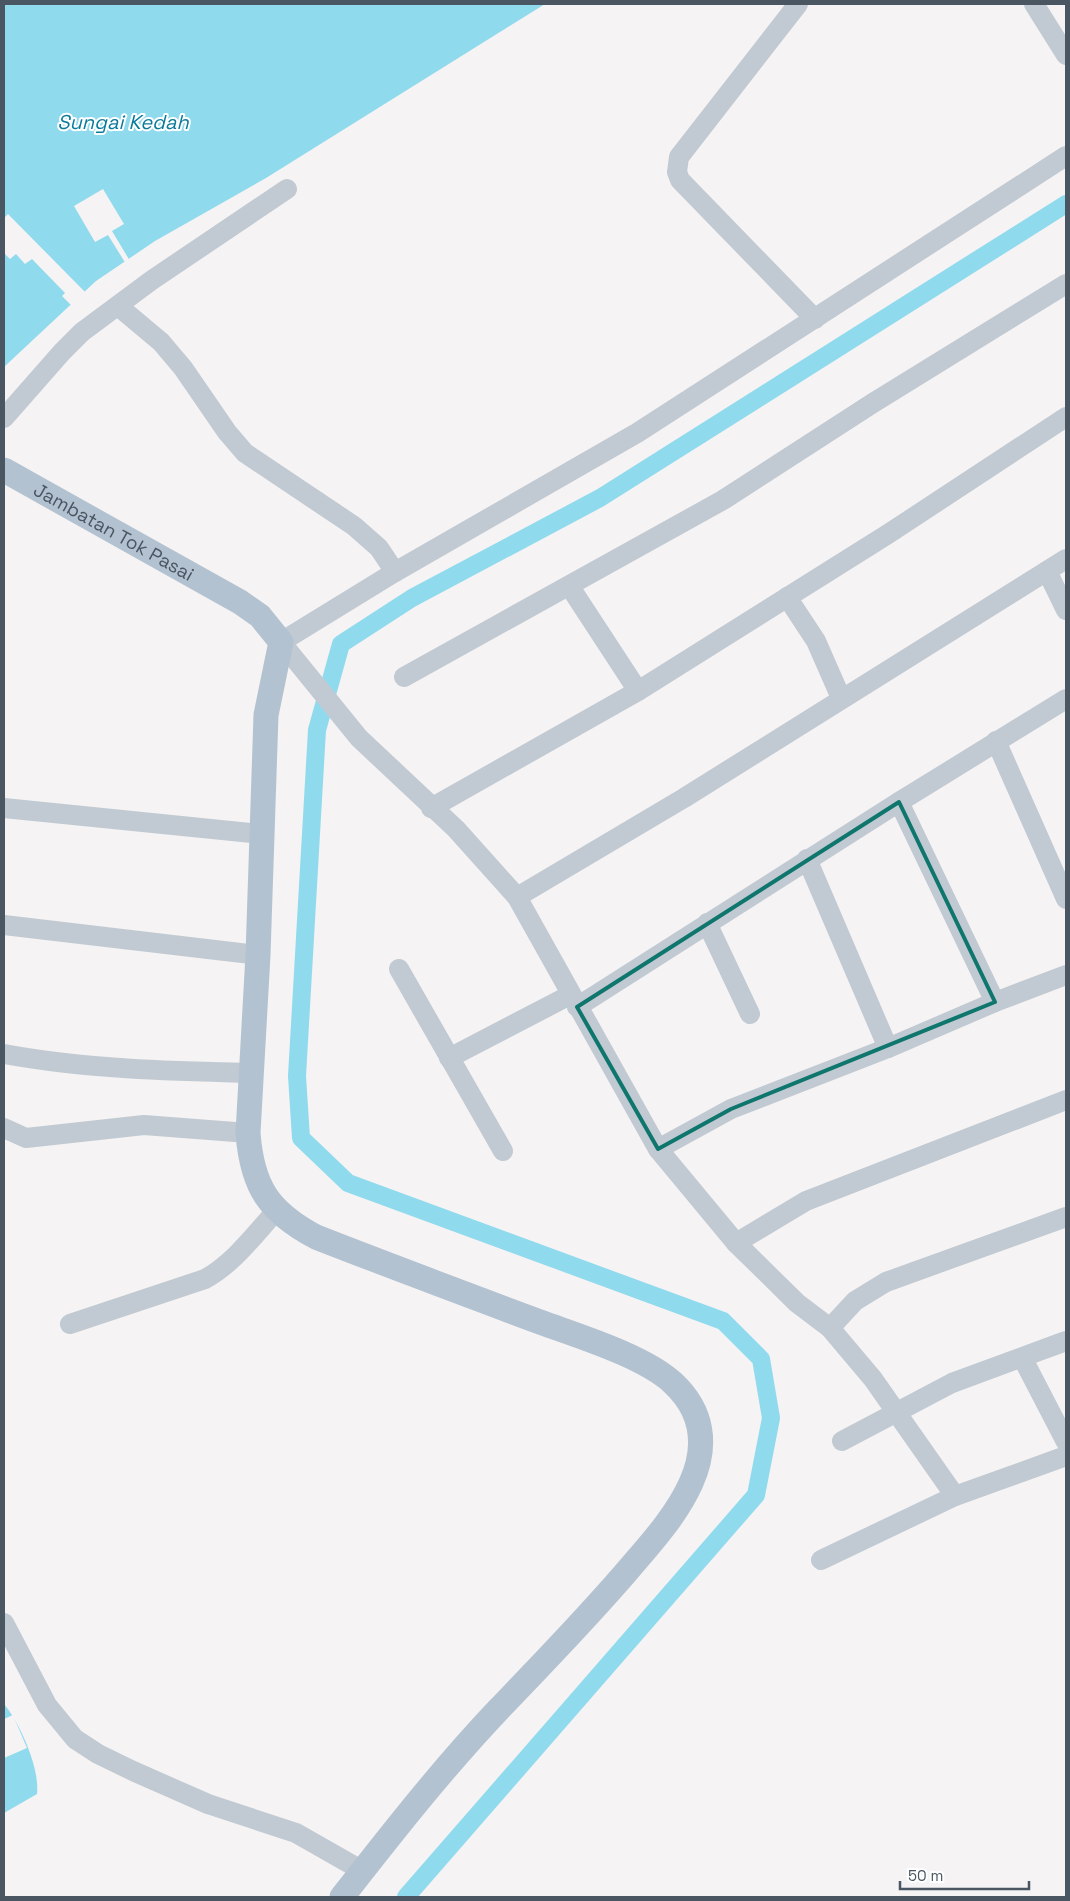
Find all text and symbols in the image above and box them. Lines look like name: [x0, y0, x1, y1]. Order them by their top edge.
water label: Sungai Kedah: [57, 109, 189, 135]
street label: Jambatan Tok Pasai: [29, 477, 199, 586]
scale bar: [900, 1858, 1029, 1890]
text: 50 m: [908, 1866, 943, 1885]

